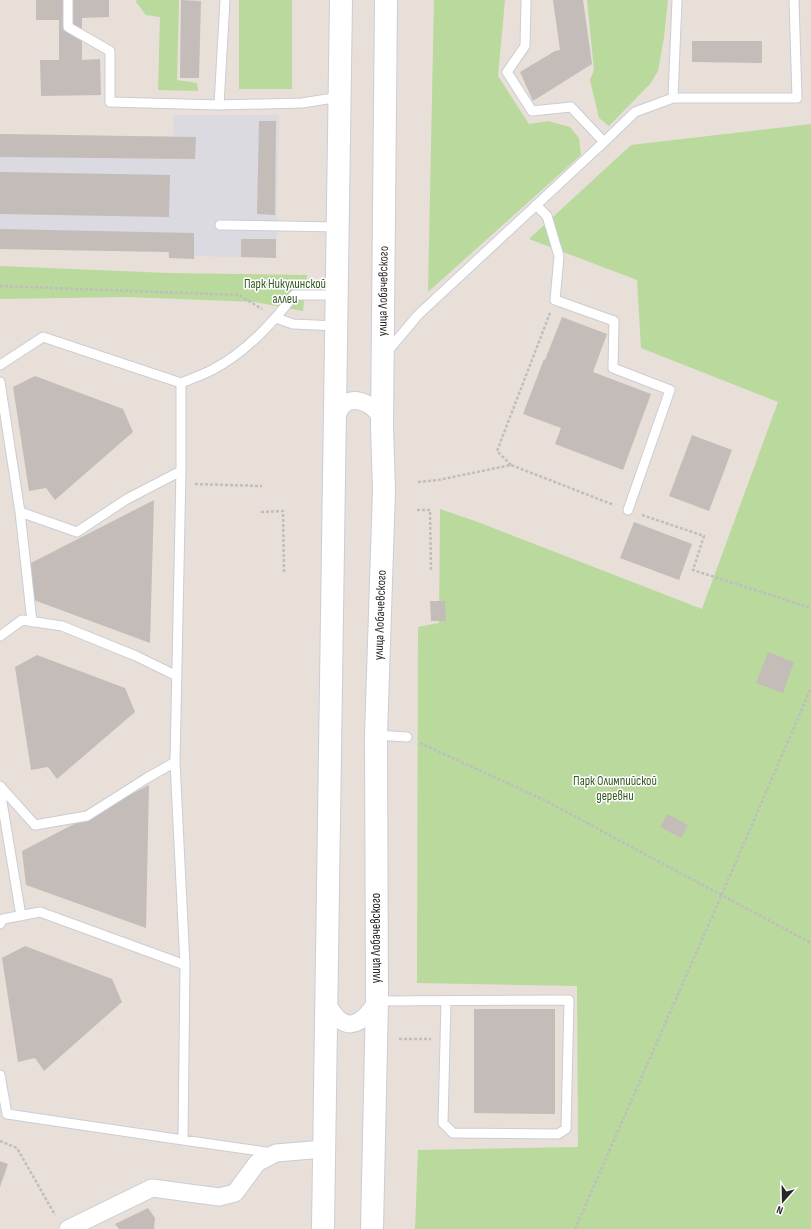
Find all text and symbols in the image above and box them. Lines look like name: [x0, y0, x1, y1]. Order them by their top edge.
street label: улица Лобачевского: [374, 246, 392, 336]
park label: Парк Никулинской аллеи: [244, 276, 326, 307]
street label: улица Лобачевского: [370, 570, 390, 660]
park label: Парк Олимпийской деревни: [573, 773, 657, 804]
street label: улица Лобачевского: [368, 893, 384, 983]
north arrow: [763, 1181, 803, 1221]
text: N: [775, 1203, 785, 1217]

